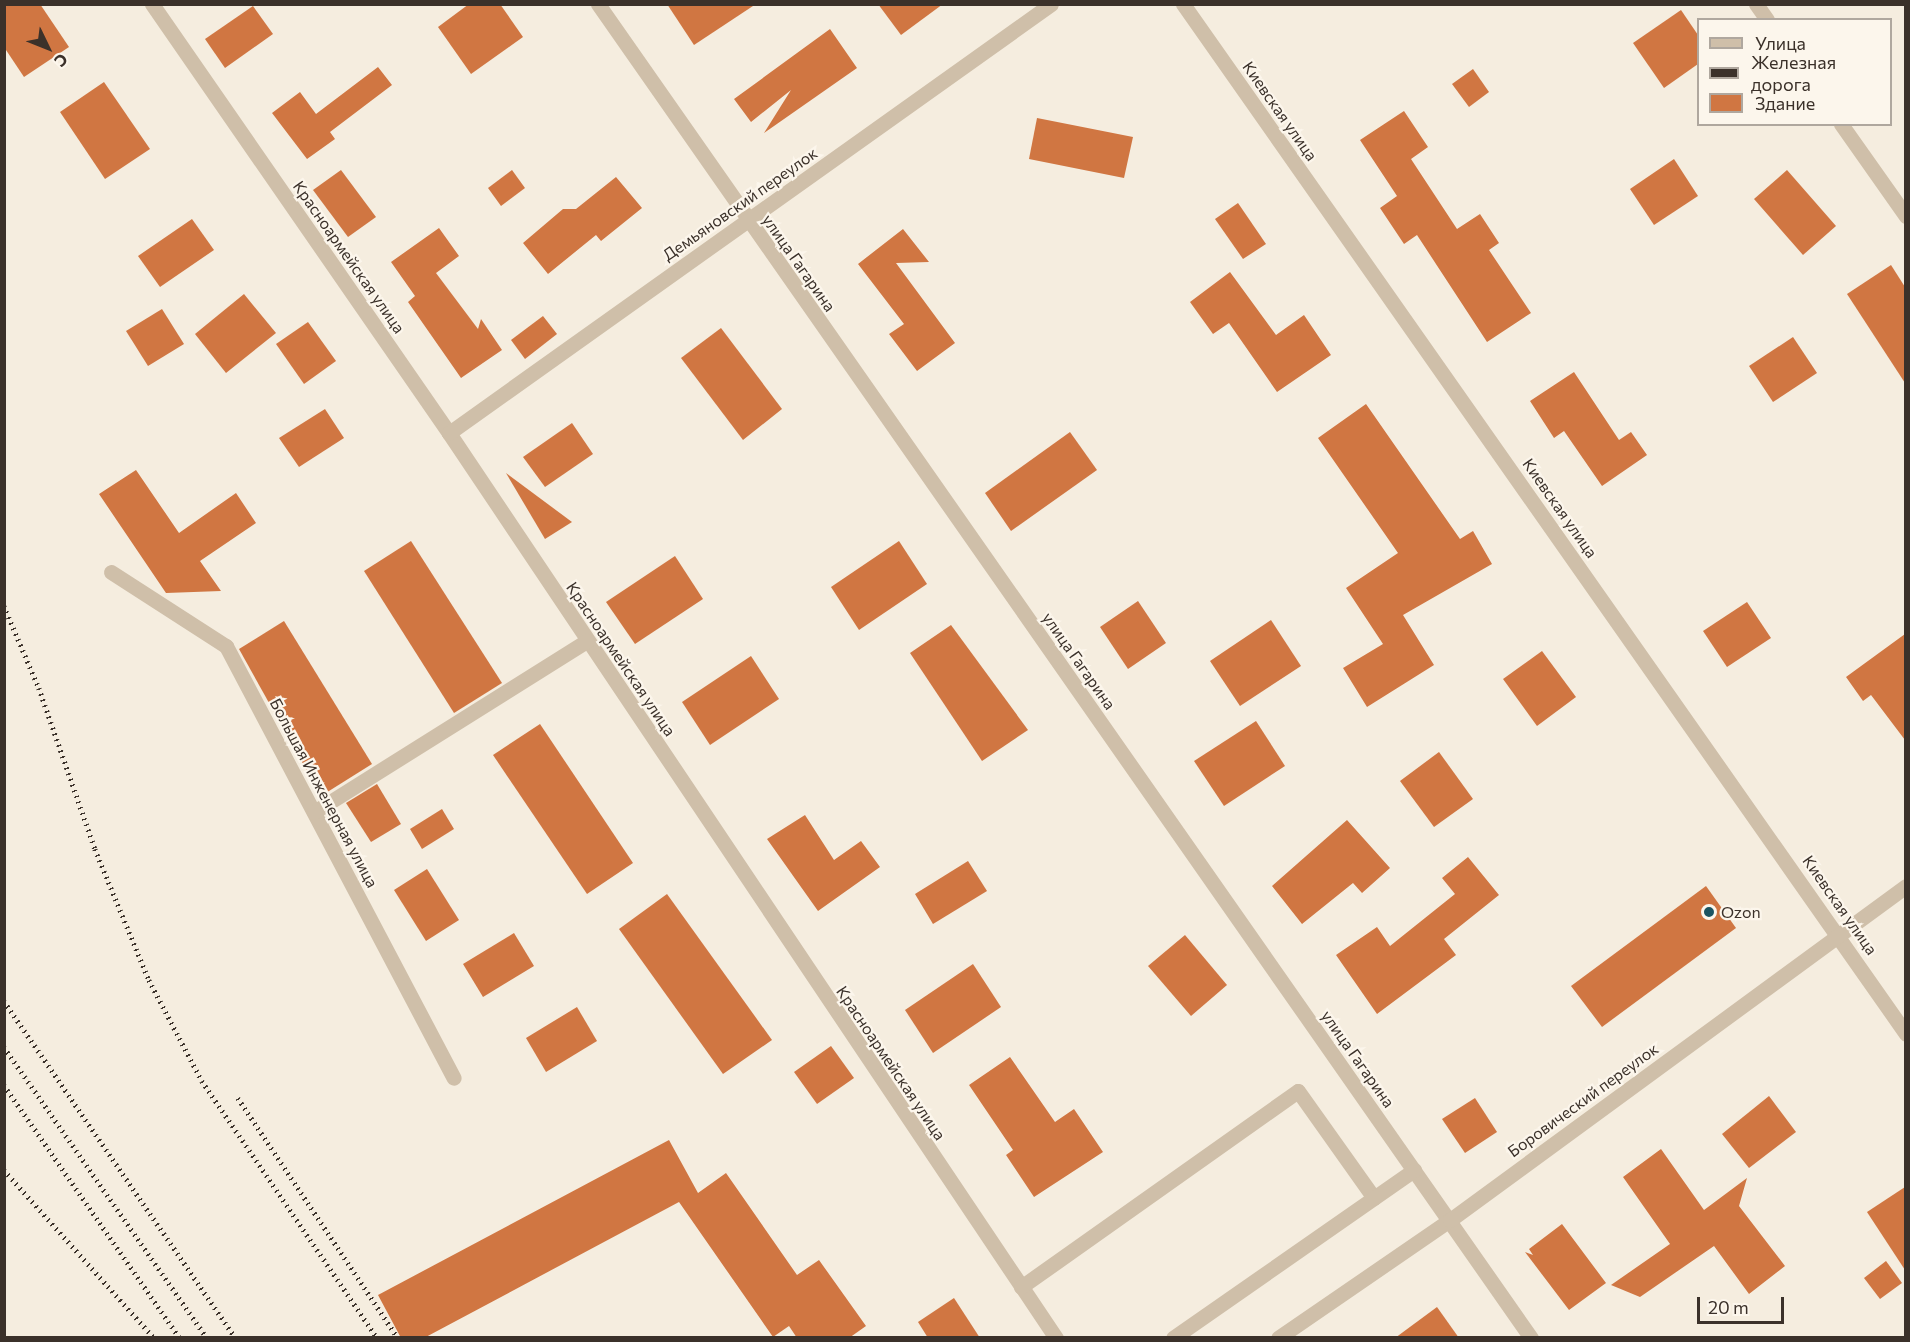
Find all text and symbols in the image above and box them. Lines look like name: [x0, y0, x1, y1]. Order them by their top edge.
north arrow: [18, 18, 78, 78]
legend: [1697, 18, 1892, 126]
text: Улица: [1755, 32, 1806, 54]
text: С: [51, 50, 72, 71]
text: Железная дорога: [1751, 51, 1836, 95]
street label: Киевская улица: [1239, 58, 1321, 164]
text: Здание: [1755, 92, 1815, 114]
street label: Демьяновский переулок: [659, 143, 821, 265]
street label: Красноармейская улица: [289, 177, 409, 337]
street label: улица Гагарина: [758, 211, 840, 315]
street label: Киевская улица: [1519, 455, 1601, 561]
street label: Красноармейская улица: [562, 578, 680, 740]
street label: улица Гагарина: [1038, 609, 1120, 713]
street label: Большая Инженерная улица: [266, 695, 382, 891]
street label: Киевская улица: [1799, 852, 1881, 958]
place label: Ozon: [1721, 902, 1761, 922]
marker: Ozon: [1702, 905, 1716, 919]
street label: Красноармейская улица: [832, 982, 950, 1144]
street label: улица Гагарина: [1317, 1007, 1399, 1111]
street label: Боровический переулок: [1504, 1039, 1662, 1161]
scale bar: [1700, 1285, 1787, 1323]
text: 20 m: [1708, 1296, 1749, 1318]

